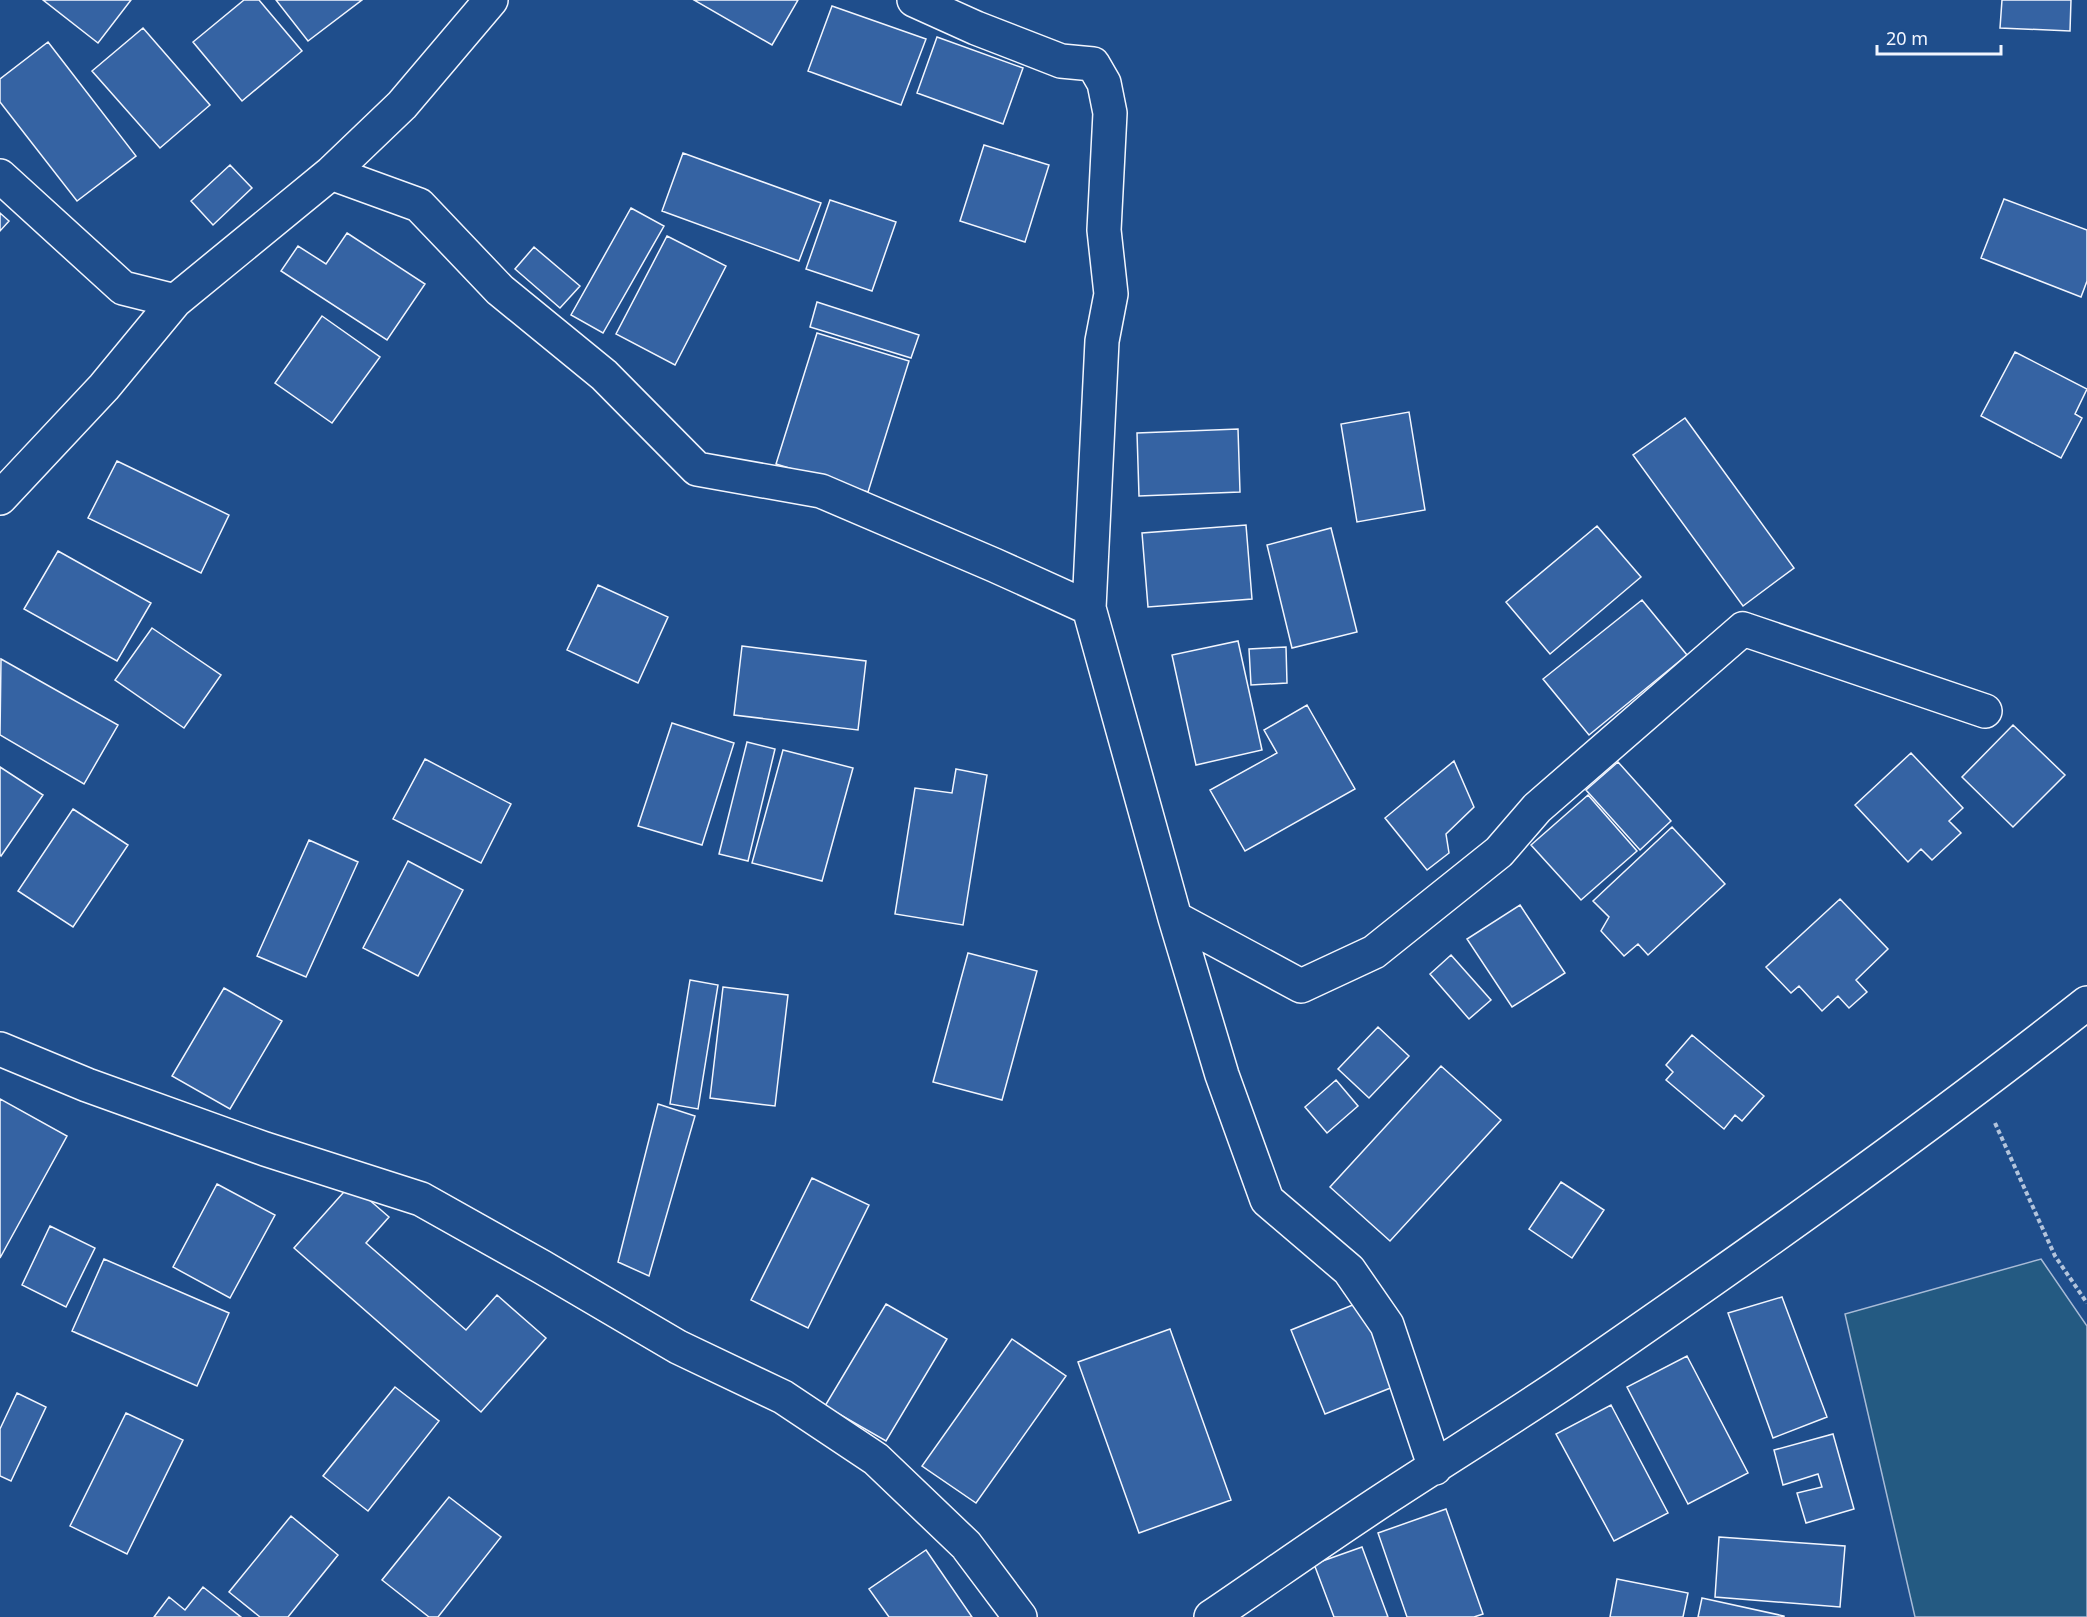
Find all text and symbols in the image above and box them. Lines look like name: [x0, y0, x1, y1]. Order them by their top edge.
scale bar: [1877, 18, 2002, 56]
text: 20 m: [1886, 26, 1928, 50]

